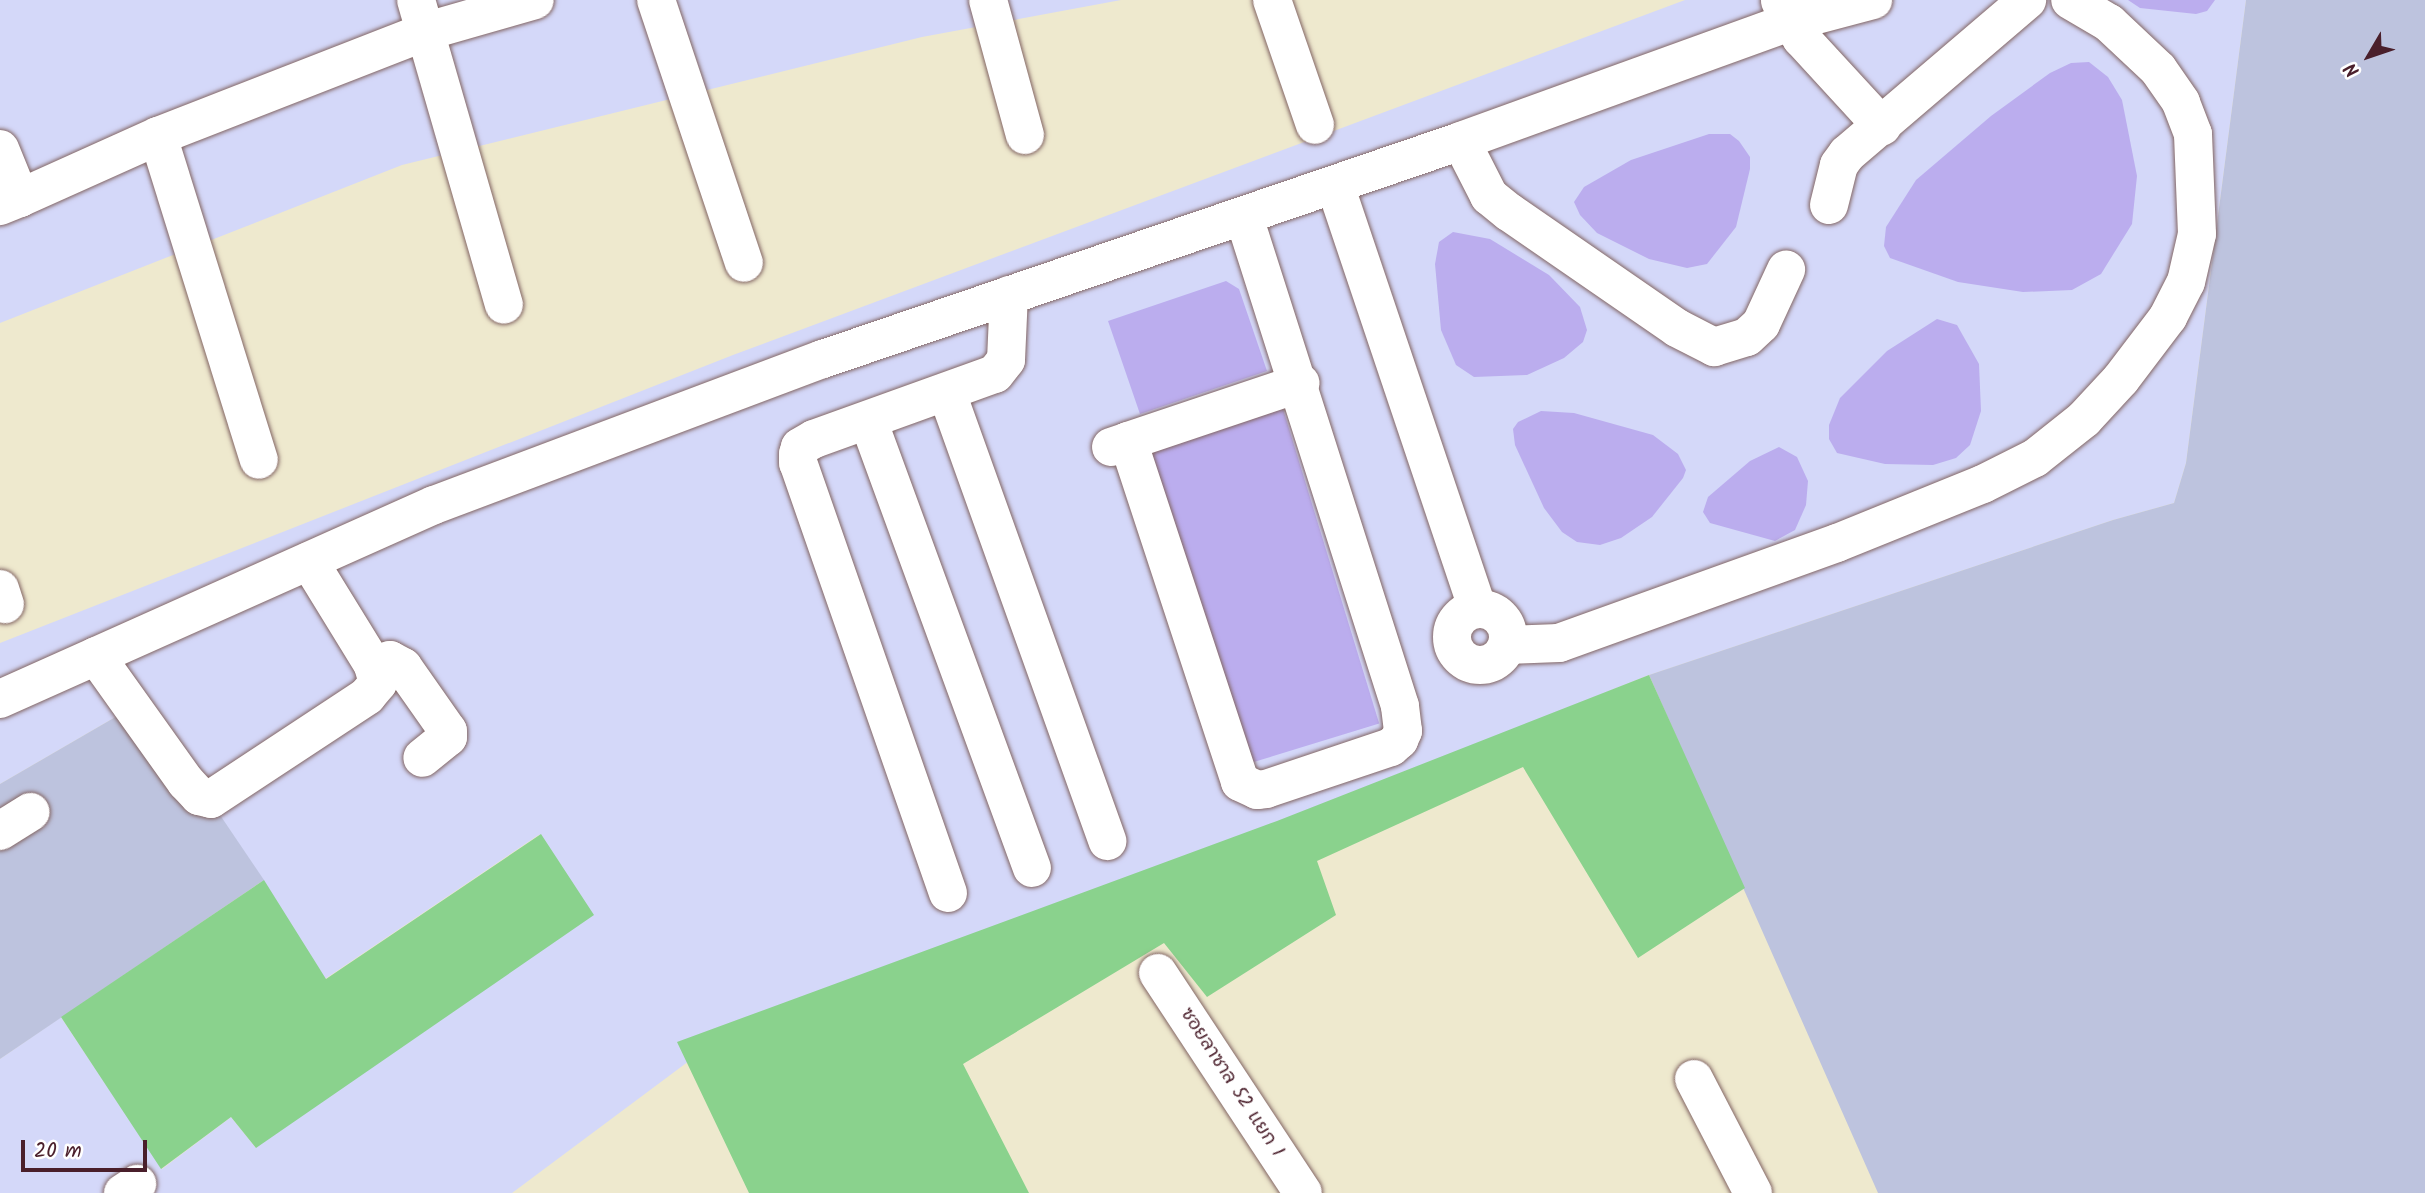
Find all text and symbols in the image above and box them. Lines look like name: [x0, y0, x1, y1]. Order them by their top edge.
north arrow: [2334, 21, 2404, 91]
text: N: [2337, 55, 2368, 83]
street label: ซอยลาซาล 52 แยก 1: [1174, 1004, 1288, 1162]
scale bar: [24, 1126, 150, 1170]
text: 20 m: [34, 1135, 82, 1168]

